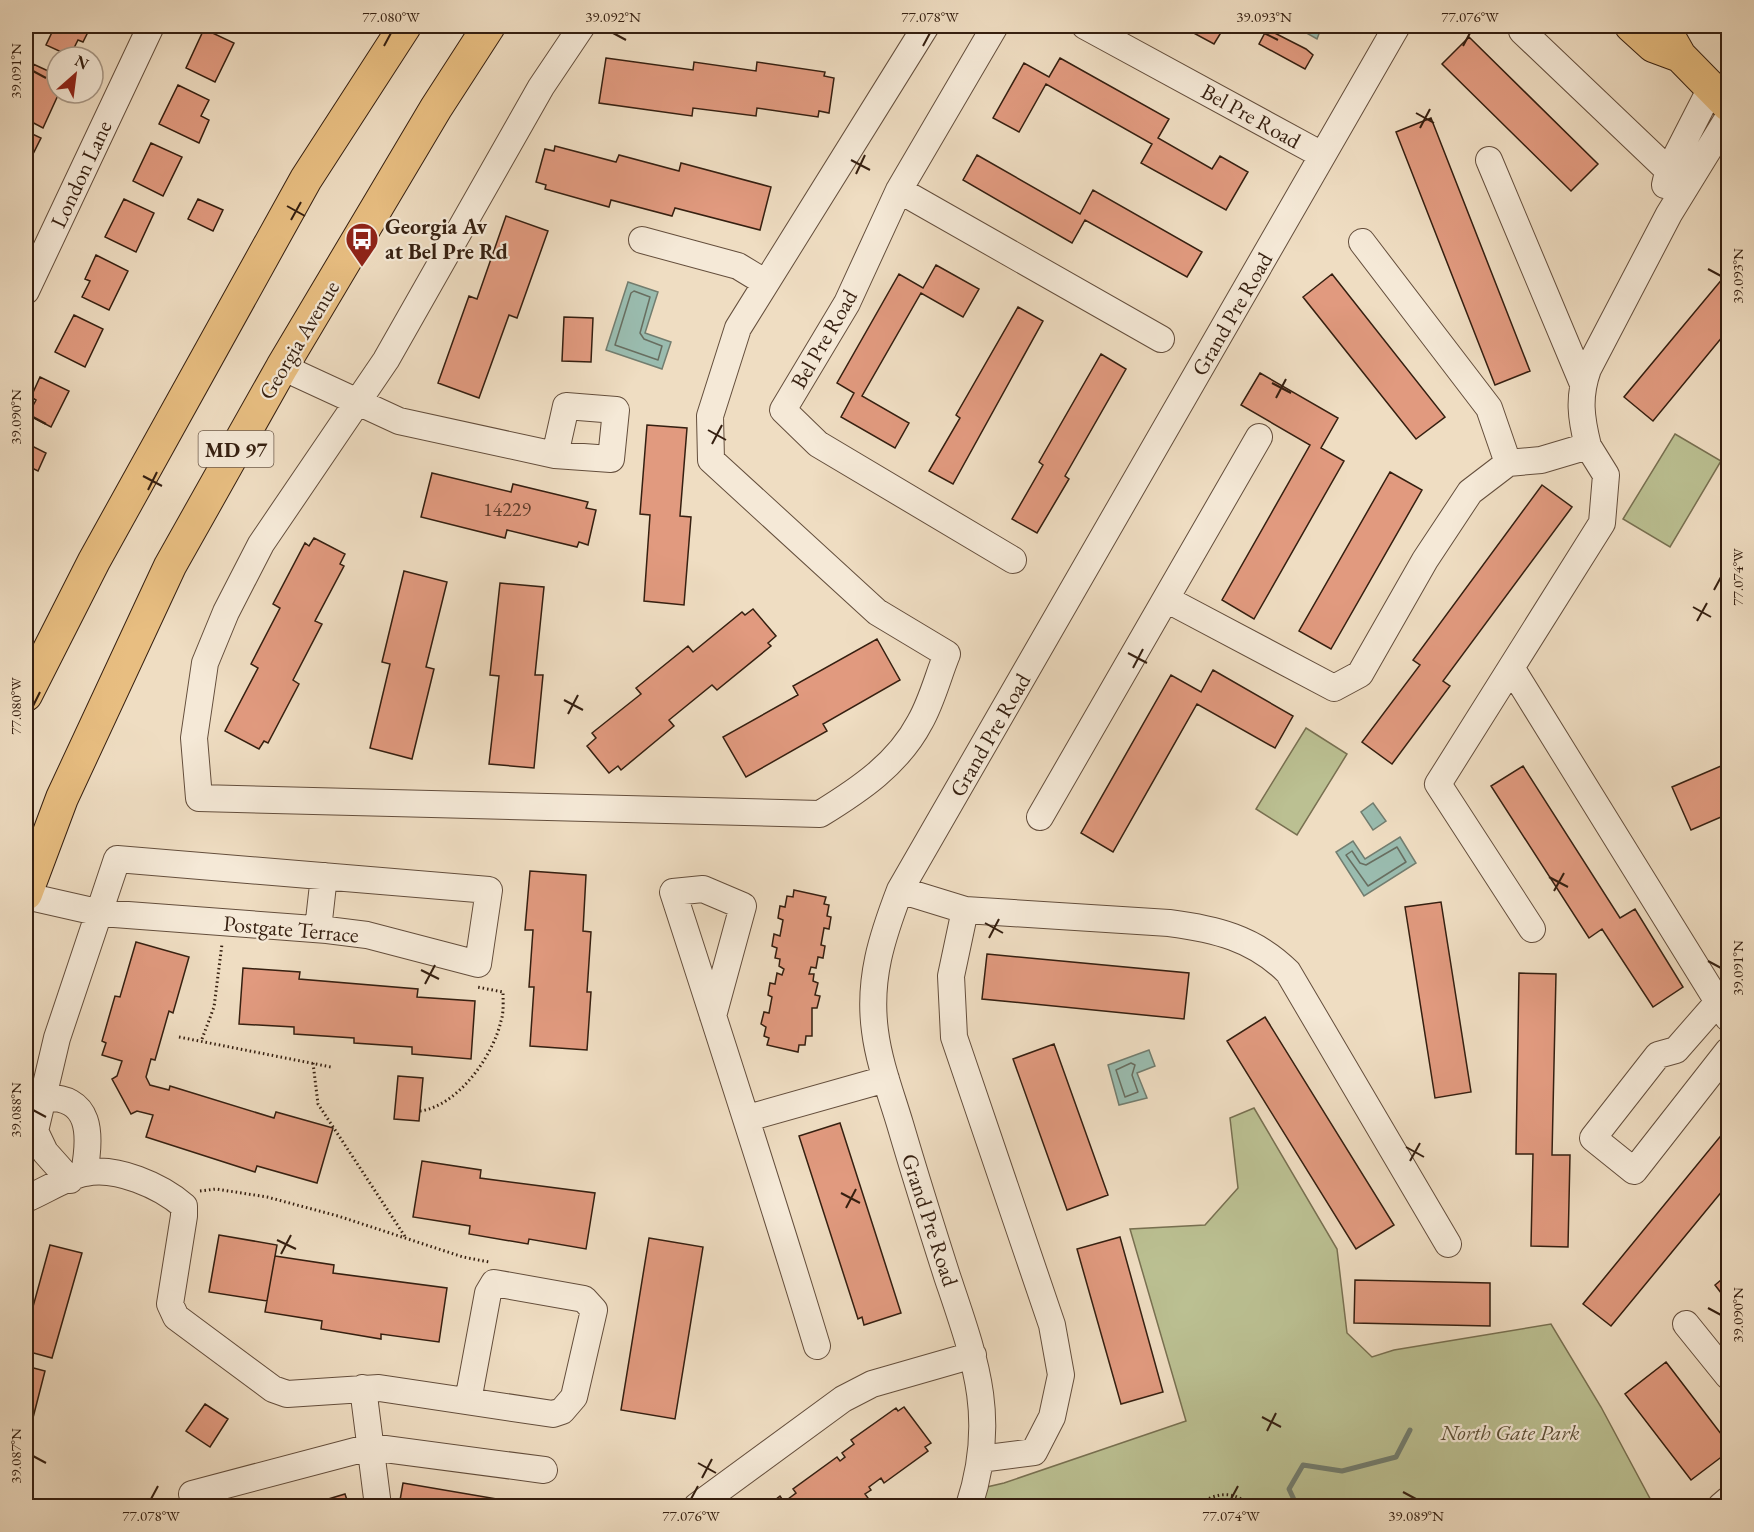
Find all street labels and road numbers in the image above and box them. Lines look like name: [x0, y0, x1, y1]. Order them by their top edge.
street label: Bel Pre Road: [1196, 77, 1307, 156]
street label: London Lane: [44, 115, 119, 232]
street label: Grand Pre Road: [1185, 246, 1279, 381]
street label: Georgia Avenue: [252, 275, 346, 405]
street label: Bel Pre Road: [784, 284, 864, 394]
road number: MD 97: [198, 431, 274, 467]
street label: Grand Pre Road: [943, 667, 1037, 802]
street label: Postgate Terrace: [222, 909, 360, 949]
street label: Grand Pre Road: [895, 1150, 965, 1291]

